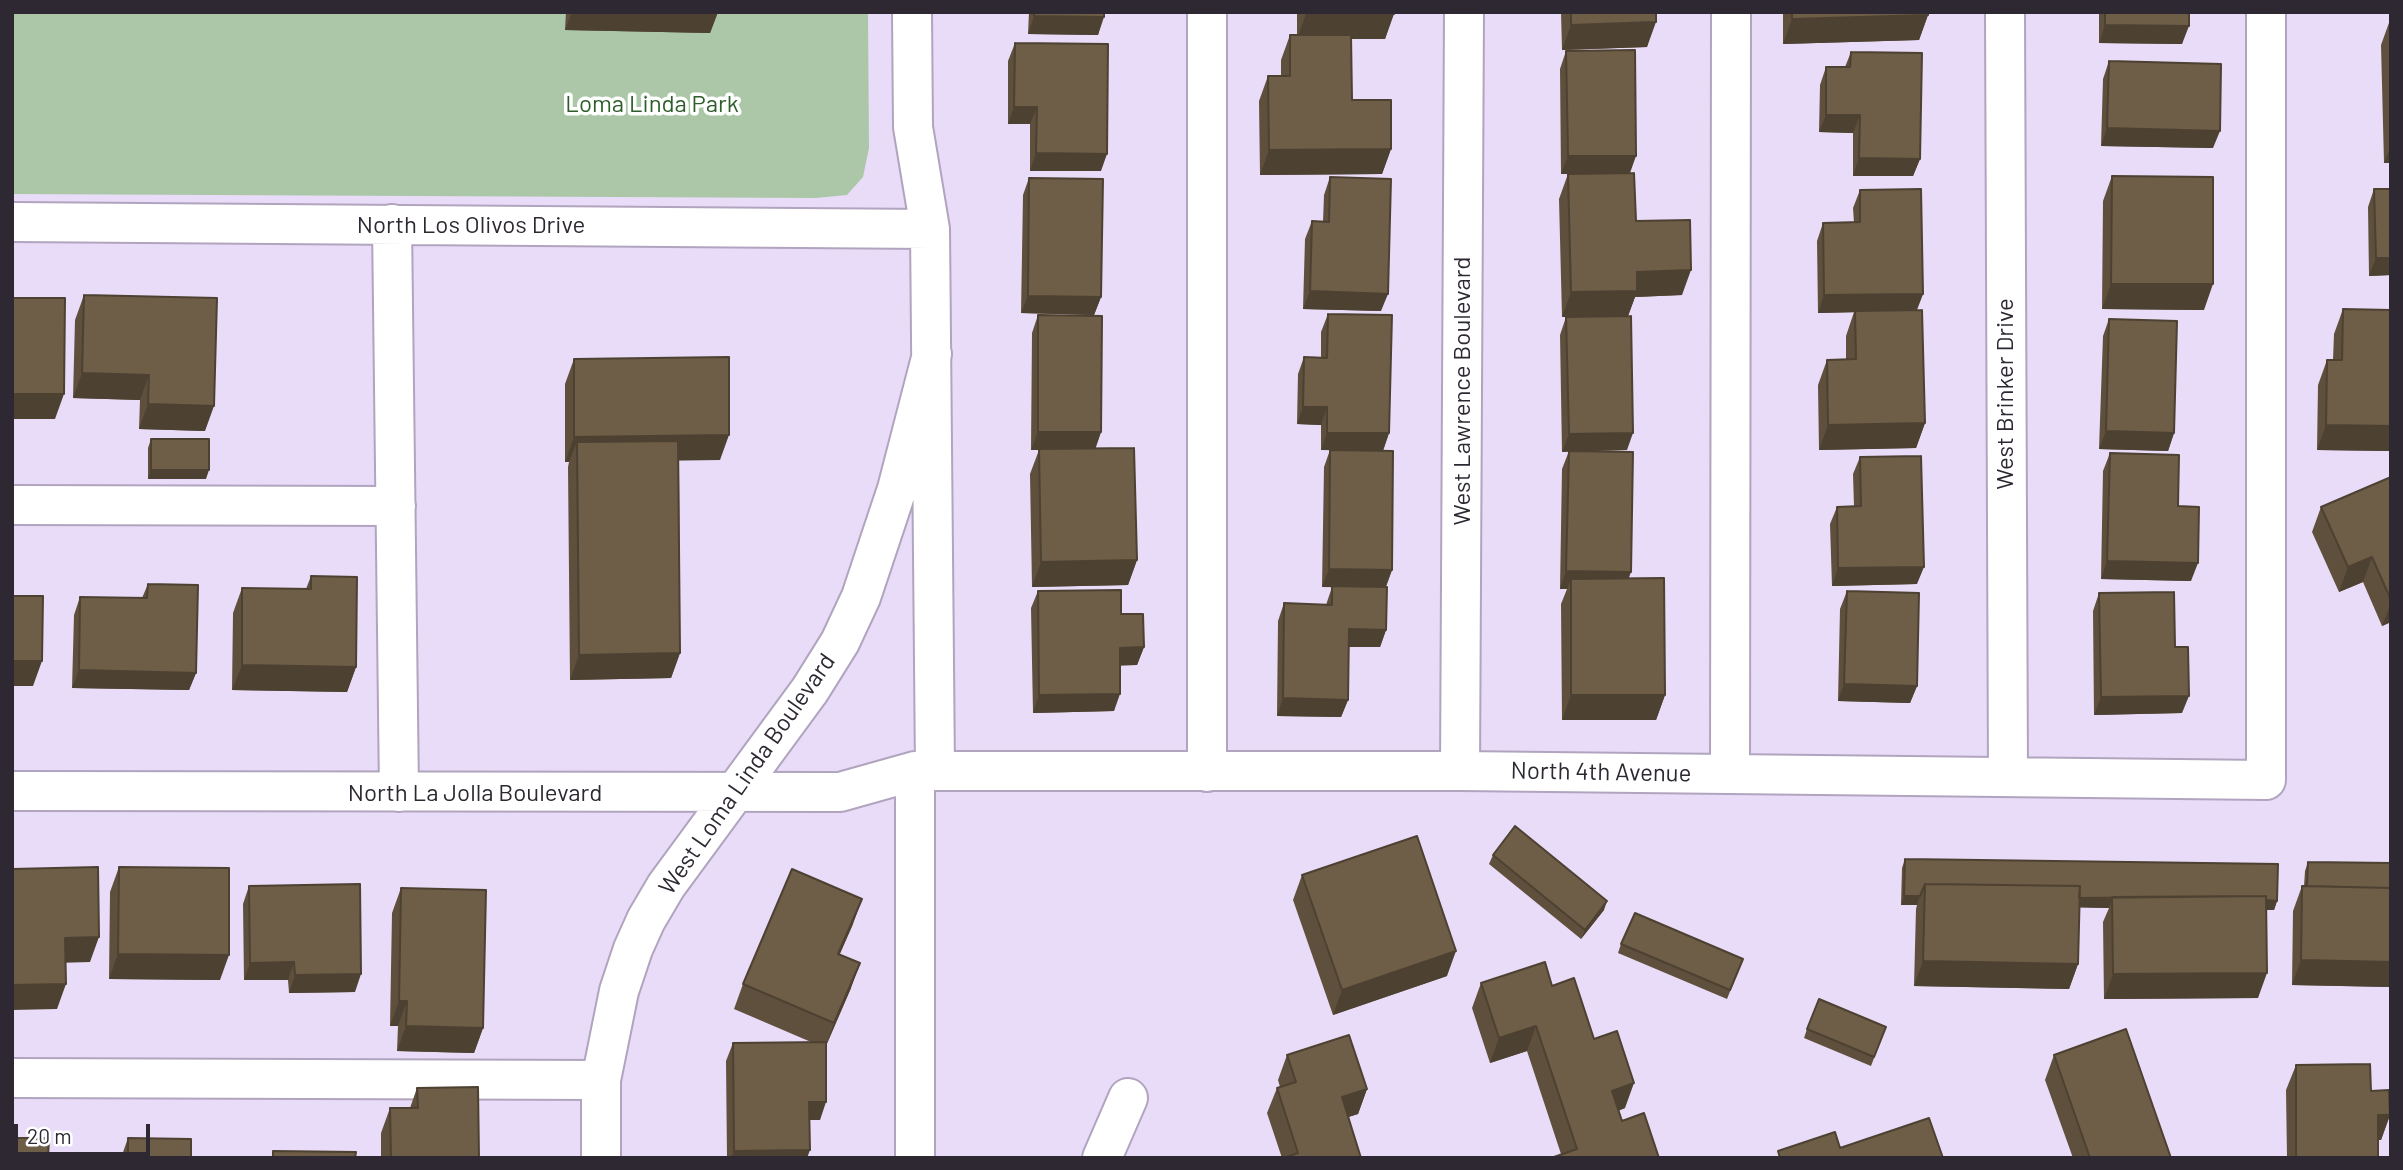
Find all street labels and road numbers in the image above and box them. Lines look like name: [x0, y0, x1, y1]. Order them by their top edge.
street label: North Los Olivos Drive: [357, 211, 585, 239]
street label: West Lawrence Boulevard: [1448, 257, 1476, 525]
street label: West Brinker Drive: [1991, 298, 2019, 490]
street label: West Loma Linda Boulevard: [653, 648, 841, 900]
street label: North 4th Avenue: [1510, 756, 1692, 788]
street label: North La Jolla Boulevard: [348, 779, 602, 807]

